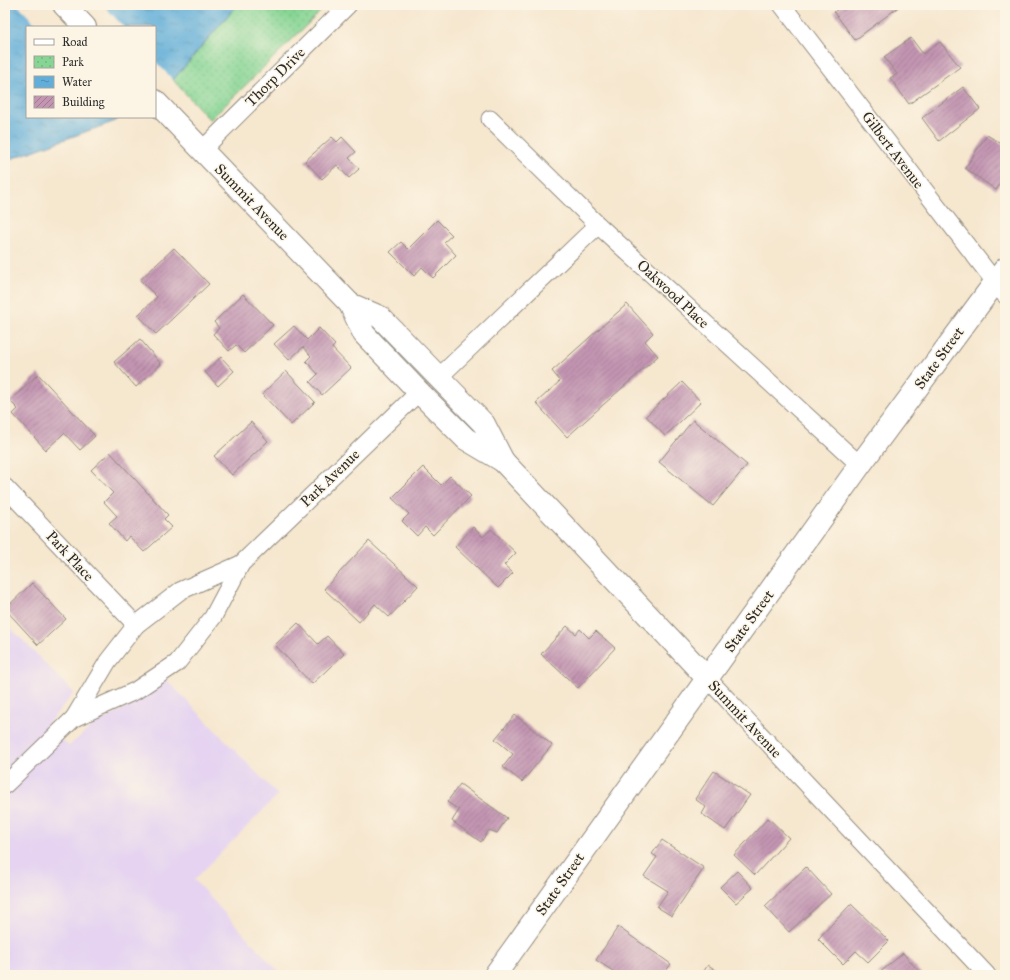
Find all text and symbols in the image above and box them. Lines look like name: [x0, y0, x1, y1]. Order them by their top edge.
legend: [26, 26, 156, 118]
text: Road: [62, 35, 88, 49]
street label: Thorp Drive: [241, 43, 309, 111]
text: Park: [62, 55, 84, 69]
text: Water: [62, 75, 92, 89]
text: Building: [62, 95, 105, 110]
street label: Gilbert Avenue: [858, 108, 928, 192]
street label: Summit Avenue: [211, 160, 293, 244]
street label: Oakwood Place: [633, 256, 713, 332]
street label: State Street: [910, 323, 968, 393]
street label: Park Avenue: [297, 445, 363, 511]
street label: Park Place: [42, 527, 98, 585]
street label: State Street: [720, 586, 778, 656]
street label: Summit Avenue: [704, 676, 786, 762]
street label: State Street: [532, 849, 589, 919]

